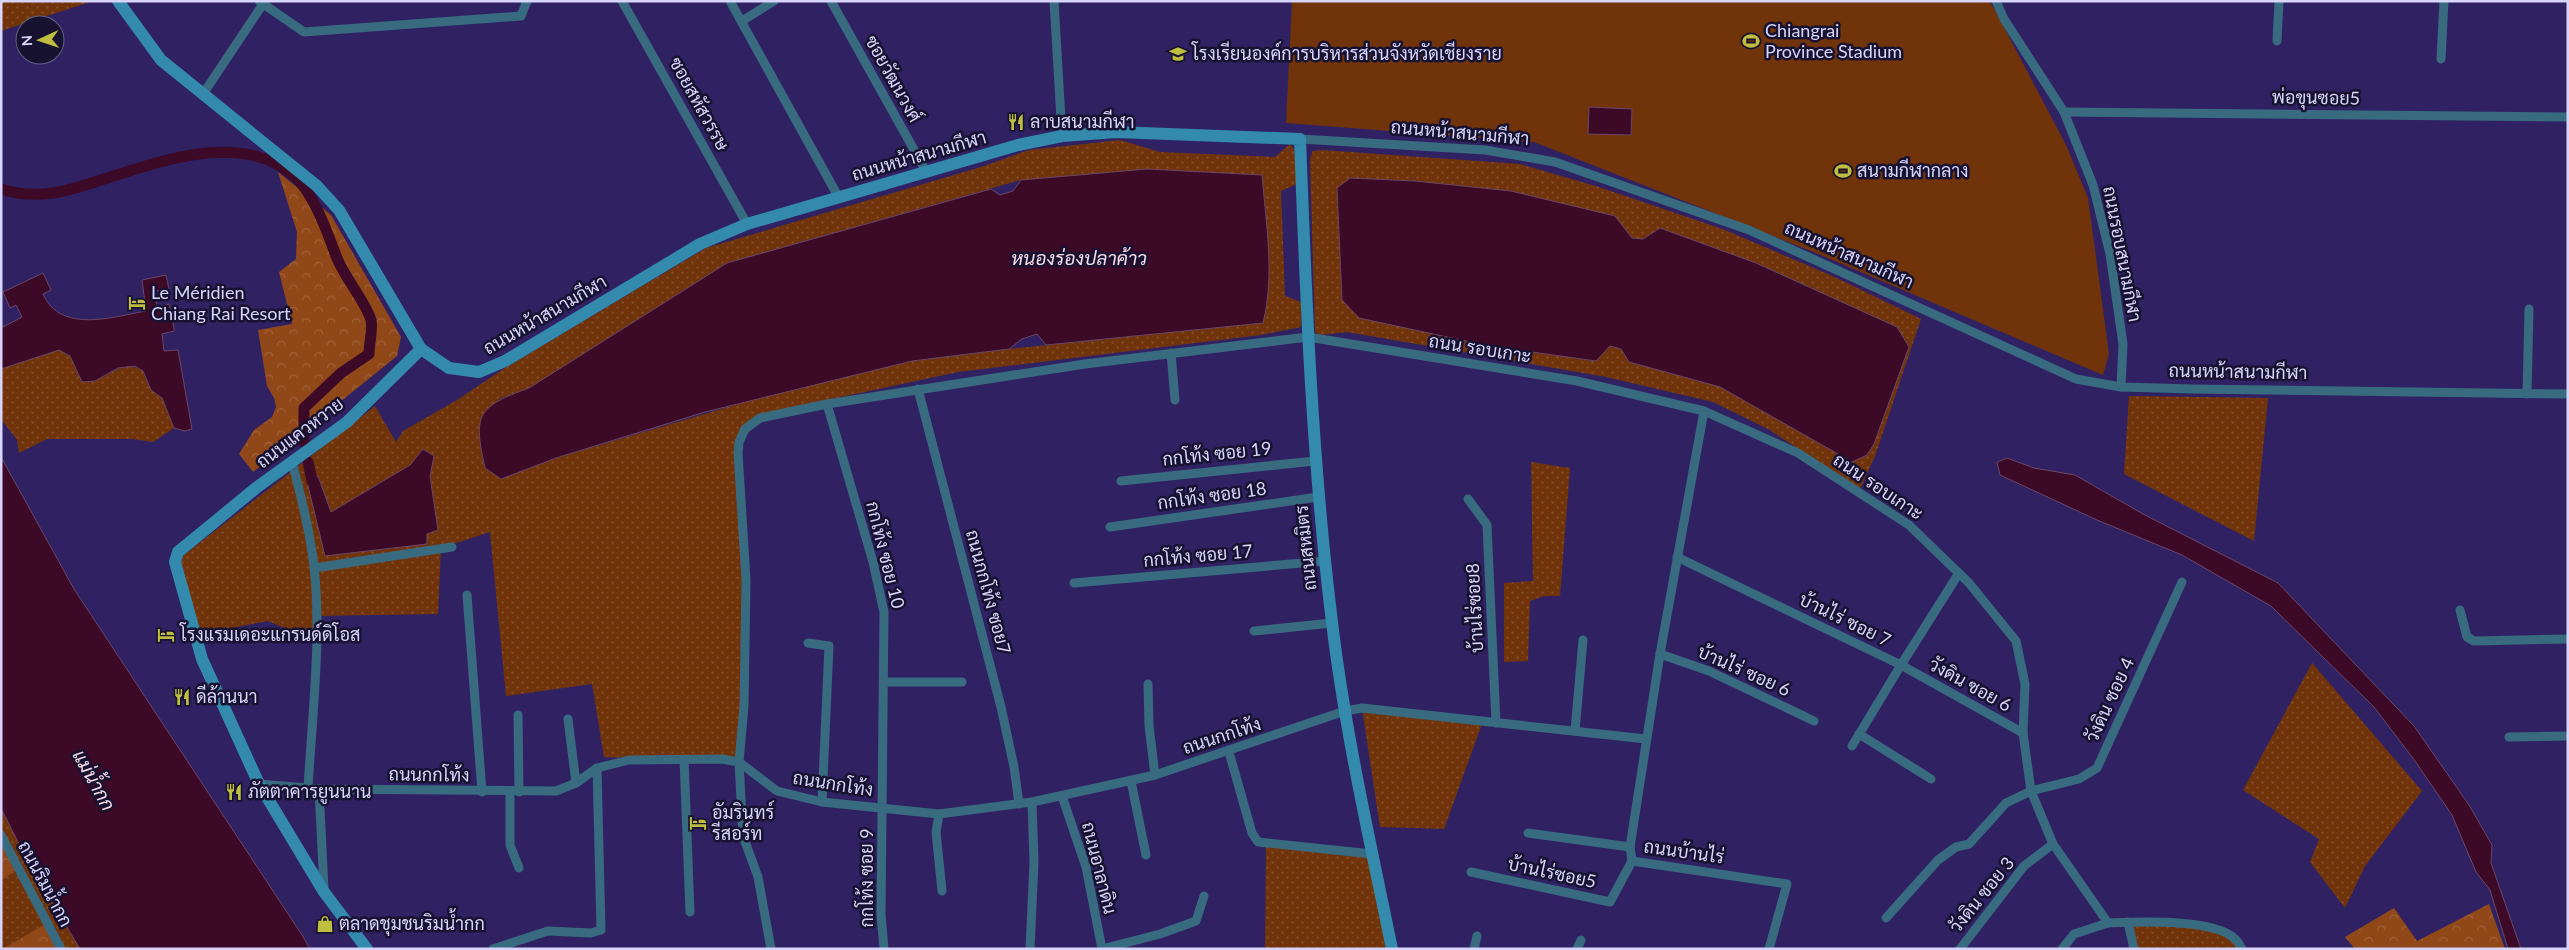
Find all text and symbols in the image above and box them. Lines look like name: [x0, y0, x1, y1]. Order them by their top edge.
north arrow: [15, 15, 65, 65]
place label: Chiangrai Province Stadium: [1765, 19, 1902, 62]
street label: ซอยวัฒนวงศ์: [861, 31, 928, 126]
sports icon: Chiangrai Province Stadium: [1741, 31, 1761, 51]
text: N: [18, 35, 35, 47]
place label: โรงเรียนองค์การบริหารส่วนจังหวัดเชียงราย: [1191, 41, 1502, 64]
school or university icon: โรงเรียนองค์การบริหารส่วนจังหวัดเชียงราย: [1168, 44, 1188, 64]
street label: ซอยสหัสวรรษ: [665, 53, 735, 155]
street label: พ่อขุนซอย5: [2272, 85, 2360, 111]
place label: ลาบสนามกีฬา: [1030, 109, 1135, 132]
restaurant icon: ลาบสนามกีฬา: [1006, 112, 1026, 132]
street label: ถนนหน้าสนามกีฬา: [1390, 114, 1530, 149]
street label: ถนนหน้าสนามกีฬา: [849, 124, 988, 185]
place label: สนามกีฬากลาง: [1857, 158, 1968, 181]
sports icon: สนามกีฬากลาง: [1833, 161, 1853, 181]
street label: ถนนรอบสนามกีฬา: [2099, 184, 2148, 324]
street label: ถนนหน้าสนามกีฬา: [1782, 215, 1918, 292]
water label: หนองร่องปลาค้าว: [1011, 246, 1147, 269]
street label: ถนนหน้าสนามกีฬา: [478, 269, 610, 358]
place label: Le Méridien Chiang Rai Resort: [151, 281, 291, 324]
hotel icon: Le Méridien Chiang Rai Resort: [127, 293, 147, 313]
street label: ถนน รอบเกาะ: [1427, 329, 1533, 367]
street label: ถนนหน้าสนามกีฬา: [2168, 358, 2308, 383]
street label: ถนนแควหวาย: [251, 392, 347, 472]
street label: กกโท้ง ซอย 19: [1161, 435, 1273, 470]
street label: ถนน รอบเกาะ: [1830, 448, 1927, 524]
street label: กกโท้ง ซอย 18: [1156, 475, 1268, 514]
street label: กกโท้ง ซอย 10: [862, 499, 911, 611]
street label: ถนนสหมิตร: [1290, 504, 1320, 592]
street label: ถนนกกโท้ง ซอย7: [962, 527, 1017, 656]
street label: กกโท้ง ซอย 17: [1142, 538, 1253, 571]
street label: บ้านไร่ซอย8: [1460, 563, 1487, 654]
street label: บ้านไร่ ซอย 7: [1796, 587, 1895, 651]
place label: โรงแรมเดอะแกรนด์ดิโอส: [179, 622, 360, 645]
hotel icon: โรงแรมเดอะแกรนด์ดิโอส: [156, 625, 176, 645]
street label: บ้านไร่ ซอย 6: [1695, 639, 1795, 700]
street label: วังดิน ซอย 6: [1925, 652, 2016, 716]
street label: วังดิน ซอย 4: [2080, 654, 2138, 746]
place label: ดีล้านนา: [196, 684, 258, 707]
restaurant icon: ดีล้านนา: [172, 687, 192, 707]
street label: ถนนกกโท้ง: [1179, 711, 1264, 758]
water label: แม่น้ำกก: [68, 744, 123, 814]
street label: ถนนกกโท้ง: [388, 761, 470, 786]
street label: ถนนกกโท้ง: [791, 765, 875, 800]
place label: ภัตตาคารยูนนาน: [248, 780, 371, 805]
restaurant icon: ภัตตาคารยูนนาน: [224, 782, 244, 802]
place label: อัมรินทร์ รีสอร์ท: [711, 800, 775, 844]
hotel icon: อัมรินทร์ รีสอร์ท: [688, 813, 708, 833]
street label: ถนนอาลาดิน: [1078, 820, 1122, 916]
street label: กกโท้ง ซอย 9: [854, 828, 877, 928]
street label: ถนนบ้านไร่: [1643, 833, 1726, 868]
street label: ถนนริมน้ำกก: [14, 835, 81, 930]
street label: บ้านไร่ซอย5: [1506, 851, 1599, 892]
street label: วังดิน ซอย 3: [1944, 852, 2018, 937]
place label: ตลาดชุมชนริมน้ำกก: [339, 908, 485, 936]
shop icon: ตลาดชุมชนริมน้ำกก: [315, 914, 335, 934]

